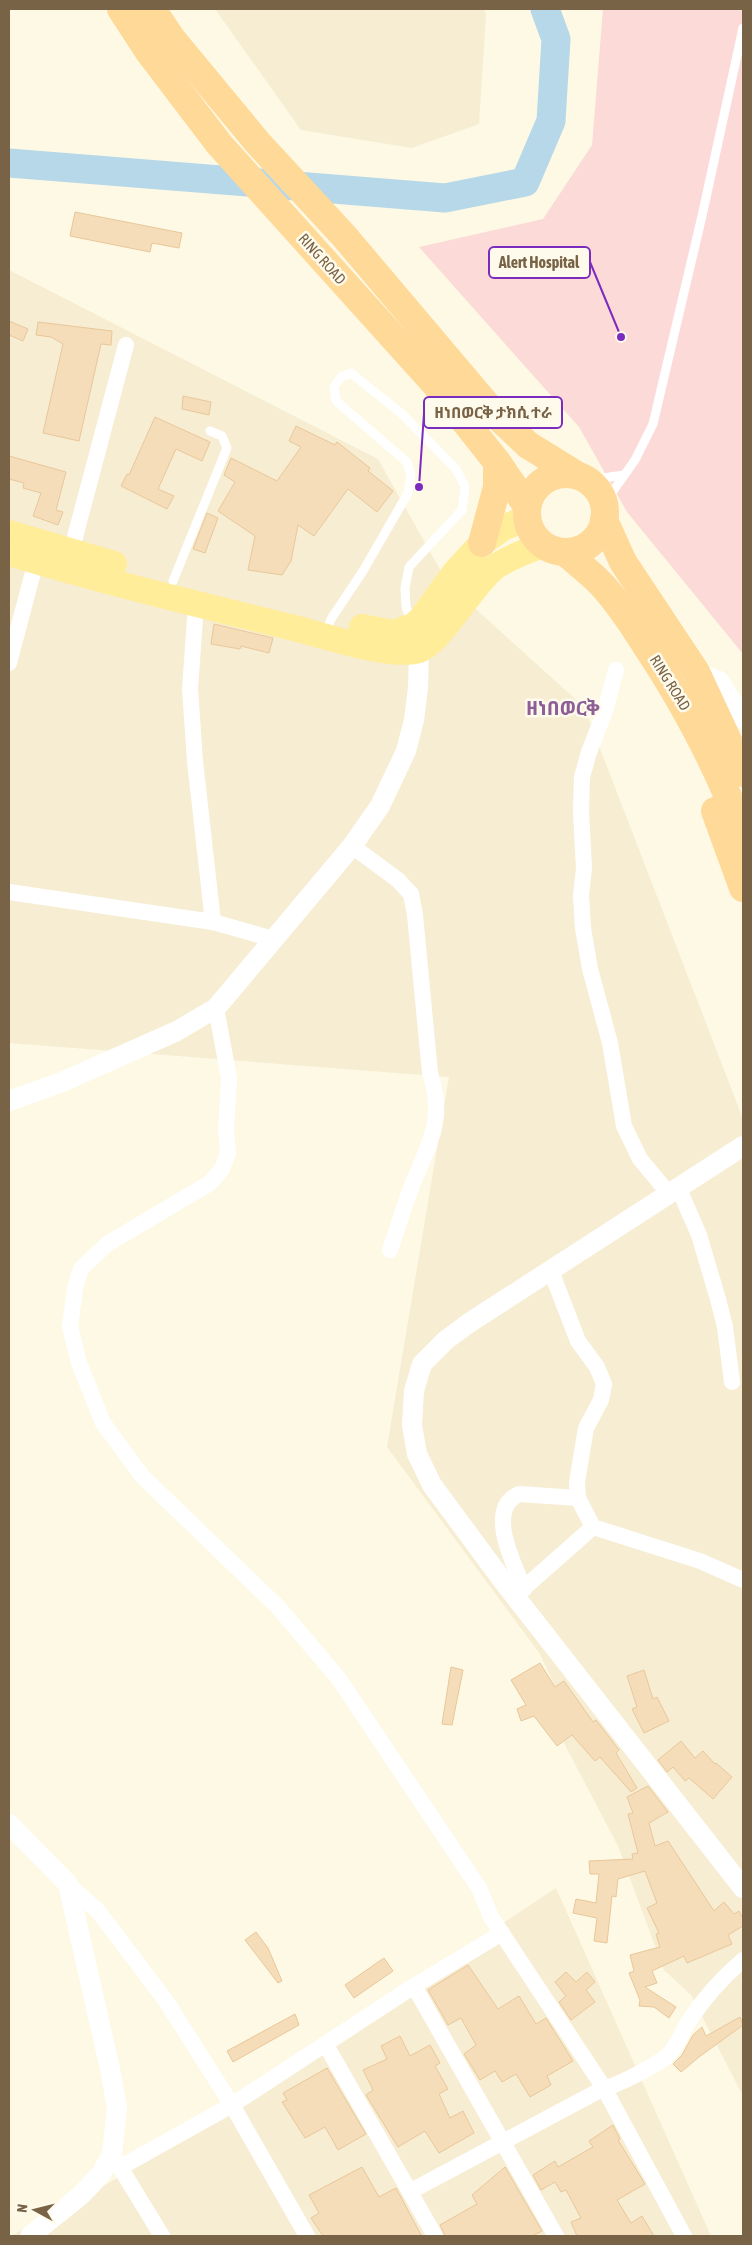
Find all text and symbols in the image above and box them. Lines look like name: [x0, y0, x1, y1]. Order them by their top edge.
street label: RING ROAD: [295, 230, 349, 287]
callout: Alert Hospital: [489, 247, 590, 278]
text: Alert Hospital: [498, 253, 580, 271]
callout: ዘነበወርቅ ታክሲ ተራ: [424, 397, 562, 428]
text: ዘነበወርቅ ታክሲ ተራ: [434, 403, 552, 421]
street label: RING ROAD: [647, 652, 694, 714]
district label: ዘነበወርቅ: [526, 696, 600, 719]
north arrow: [10, 2185, 60, 2235]
text: N: [14, 2203, 31, 2213]

